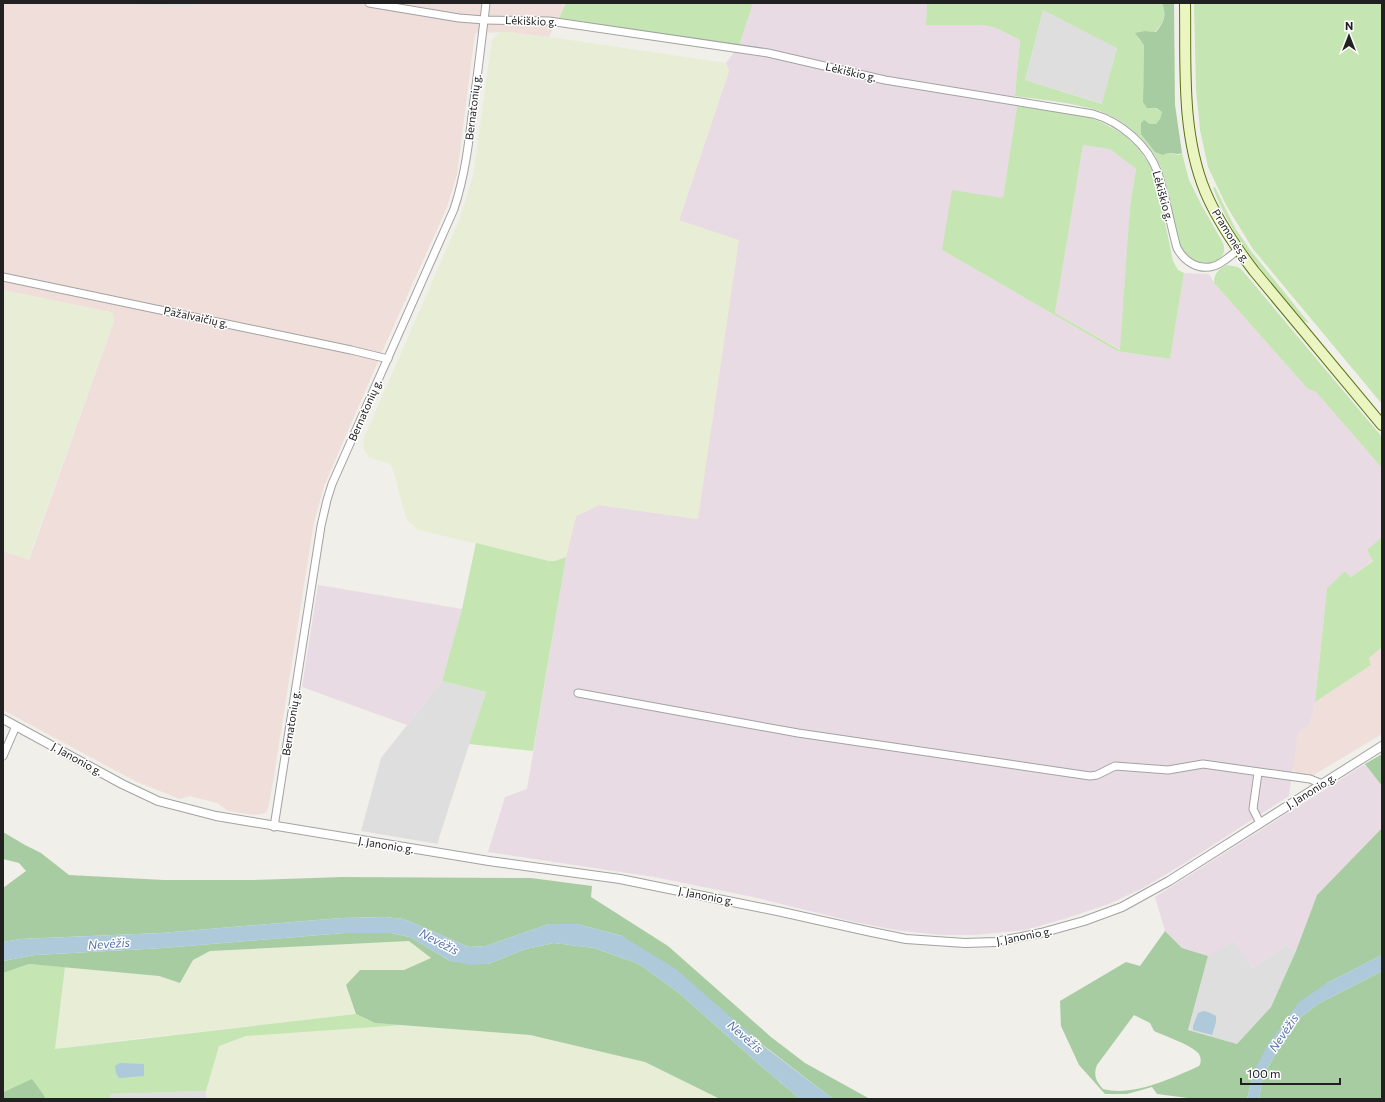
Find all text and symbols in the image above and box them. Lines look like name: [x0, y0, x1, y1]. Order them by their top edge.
street label: Lėkiškio g.: [505, 13, 558, 28]
north arrow: [1329, 16, 1369, 56]
text: N: [1345, 19, 1353, 32]
street label: Lėkiškio g.: [824, 59, 878, 84]
street label: Bernatonių g.: [462, 73, 483, 141]
street label: Lėkiškio g.: [1150, 169, 1177, 223]
street label: Pramonės g.: [1210, 206, 1253, 265]
street label: Pažalvaičių g.: [163, 303, 230, 330]
street label: Bernatonių g.: [345, 377, 384, 443]
street label: Bernatonių g.: [279, 689, 302, 757]
street label: J. Janonio g.: [49, 739, 105, 779]
street label: J. Janonio g.: [1283, 770, 1339, 812]
street label: J. Janonio g.: [357, 834, 415, 856]
street label: J. Janonio g.: [677, 884, 735, 908]
street label: J. Janonio g.: [995, 924, 1053, 948]
water label: Nevėžis: [418, 925, 462, 957]
water label: Nevėžis: [87, 935, 131, 951]
water label: Nevėžis: [1266, 1011, 1301, 1054]
water label: Nevėžis: [725, 1017, 767, 1056]
scale bar: [1241, 1060, 1340, 1086]
text: 100 m: [1247, 1066, 1281, 1080]

